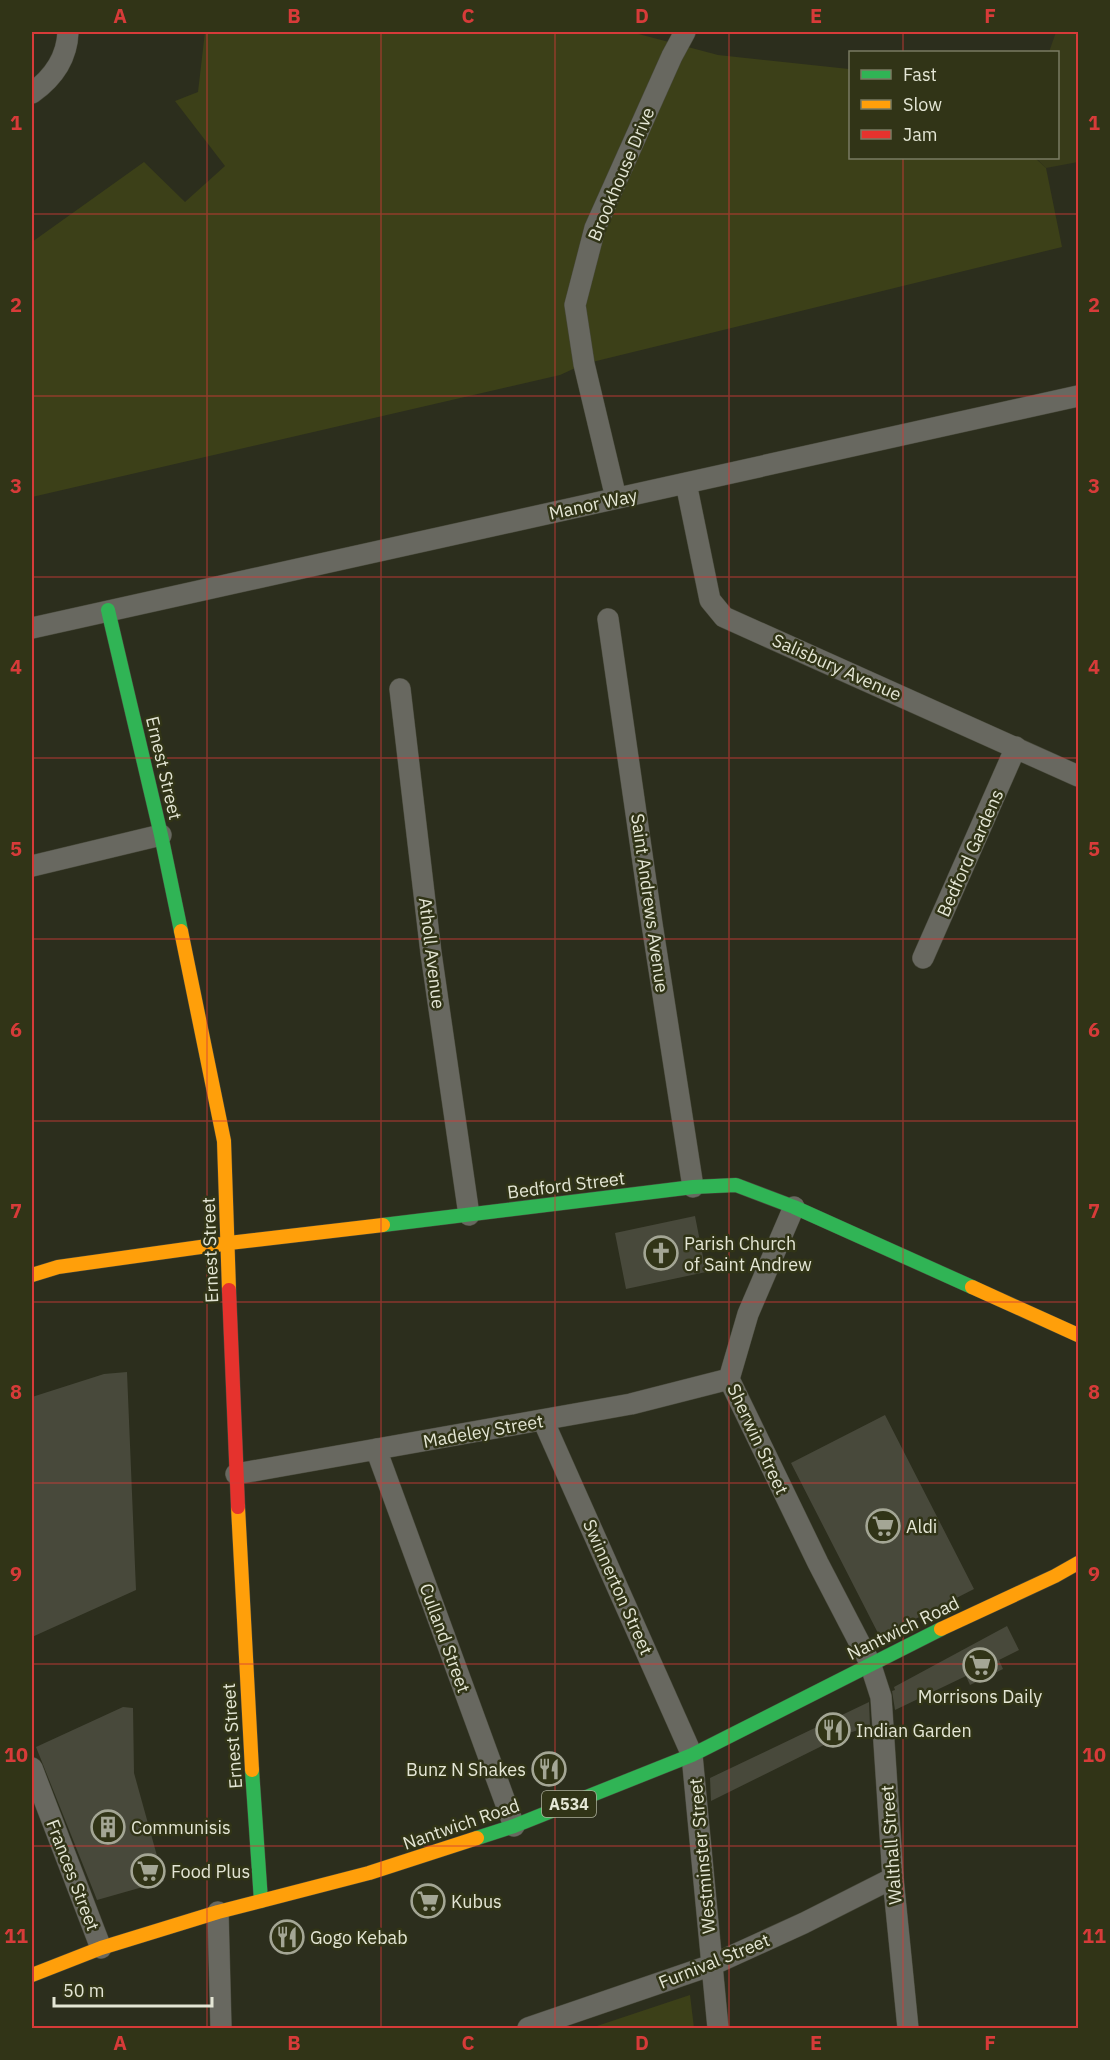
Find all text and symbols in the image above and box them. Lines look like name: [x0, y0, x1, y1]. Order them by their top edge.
text: A: [113, 2, 127, 29]
text: B: [287, 2, 301, 29]
text: C: [461, 2, 475, 29]
text: D: [635, 2, 649, 29]
text: E: [810, 2, 822, 29]
text: F: [984, 2, 996, 29]
legend: [849, 51, 1059, 159]
text: Fast: [903, 63, 937, 86]
text: Slow: [903, 93, 942, 116]
street label: Brookhouse Drive: [582, 104, 660, 244]
text: 1: [10, 109, 22, 136]
text: 1: [1088, 109, 1100, 136]
text: Jam: [903, 123, 938, 146]
text: 2: [10, 291, 22, 318]
text: 2: [1088, 291, 1100, 318]
text: 3: [10, 472, 22, 499]
text: 3: [1088, 472, 1100, 499]
street label: Manor Way: [547, 483, 639, 525]
street label: Salisbury Avenue: [769, 628, 905, 706]
text: 4: [10, 653, 22, 680]
text: 4: [1088, 653, 1100, 680]
street label: Ernest Street: [141, 714, 187, 822]
street label: Bedford Gardens: [932, 786, 1008, 920]
street label: Saint Andrews Avenue: [626, 812, 674, 994]
text: 5: [10, 835, 22, 862]
text: 5: [1088, 835, 1100, 862]
street label: Atholl Avenue: [414, 896, 450, 1010]
text: 6: [10, 1016, 22, 1043]
text: 6: [1088, 1016, 1100, 1043]
street label: Bedford Street: [506, 1166, 626, 1204]
text: 7: [10, 1197, 22, 1224]
street label: Ernest Street: [197, 1197, 223, 1303]
text: 7: [1088, 1197, 1100, 1224]
place label: Parish Church of Saint Andrew: [684, 1232, 812, 1276]
church icon: Parish Church of Saint Andrew: [643, 1235, 679, 1271]
text: 8: [10, 1378, 22, 1405]
text: 8: [1088, 1378, 1100, 1405]
street label: Sherwin Street: [722, 1380, 794, 1498]
street label: Madeley Street: [421, 1409, 545, 1453]
supermarket icon: Aldi: [865, 1508, 901, 1544]
place label: Aldi: [906, 1515, 937, 1538]
street label: Swinnerton Street: [578, 1516, 658, 1658]
text: 9: [10, 1560, 22, 1587]
text: 9: [1088, 1560, 1100, 1587]
street label: Culland Street: [415, 1580, 475, 1696]
street label: Nantwich Road: [843, 1591, 963, 1665]
supermarket icon: Morrisons Daily: [962, 1647, 998, 1683]
street label: Ernest Street: [217, 1682, 247, 1790]
place label: Morrisons Daily: [918, 1685, 1042, 1708]
restaurant icon: Indian Garden: [815, 1712, 851, 1748]
place label: Indian Garden: [856, 1719, 972, 1742]
text: 10: [4, 1741, 28, 1768]
text: 10: [1082, 1741, 1106, 1768]
restaurant icon: Bunz N Shakes: [531, 1751, 567, 1787]
place label: Bunz N Shakes: [406, 1758, 526, 1781]
street label: Westminster Street: [684, 1777, 720, 1935]
street label: Walthall Street: [875, 1784, 907, 1906]
road number: A534: [542, 1791, 596, 1817]
street label: Nantwich Road: [400, 1793, 522, 1855]
building icon: Communisis: [90, 1809, 126, 1845]
street label: Frances Street: [41, 1816, 105, 1934]
place label: Communisis: [131, 1816, 231, 1839]
supermarket icon: Food Plus: [130, 1853, 166, 1889]
place label: Food Plus: [171, 1860, 250, 1883]
supermarket icon: Kubus: [410, 1883, 446, 1919]
place label: Kubus: [451, 1890, 502, 1913]
restaurant icon: Gogo Kebab: [269, 1919, 305, 1955]
text: 11: [4, 1922, 28, 1949]
text: 11: [1082, 1922, 1106, 1949]
place label: Gogo Kebab: [310, 1926, 408, 1949]
street label: Furnival Street: [655, 1928, 773, 1994]
scale bar: [54, 1970, 212, 2008]
text: 50 m: [63, 1979, 105, 2002]
text: A: [113, 2029, 127, 2056]
text: B: [287, 2029, 301, 2056]
text: C: [461, 2029, 475, 2056]
text: D: [635, 2029, 649, 2056]
text: E: [810, 2029, 822, 2056]
text: F: [984, 2029, 996, 2056]

